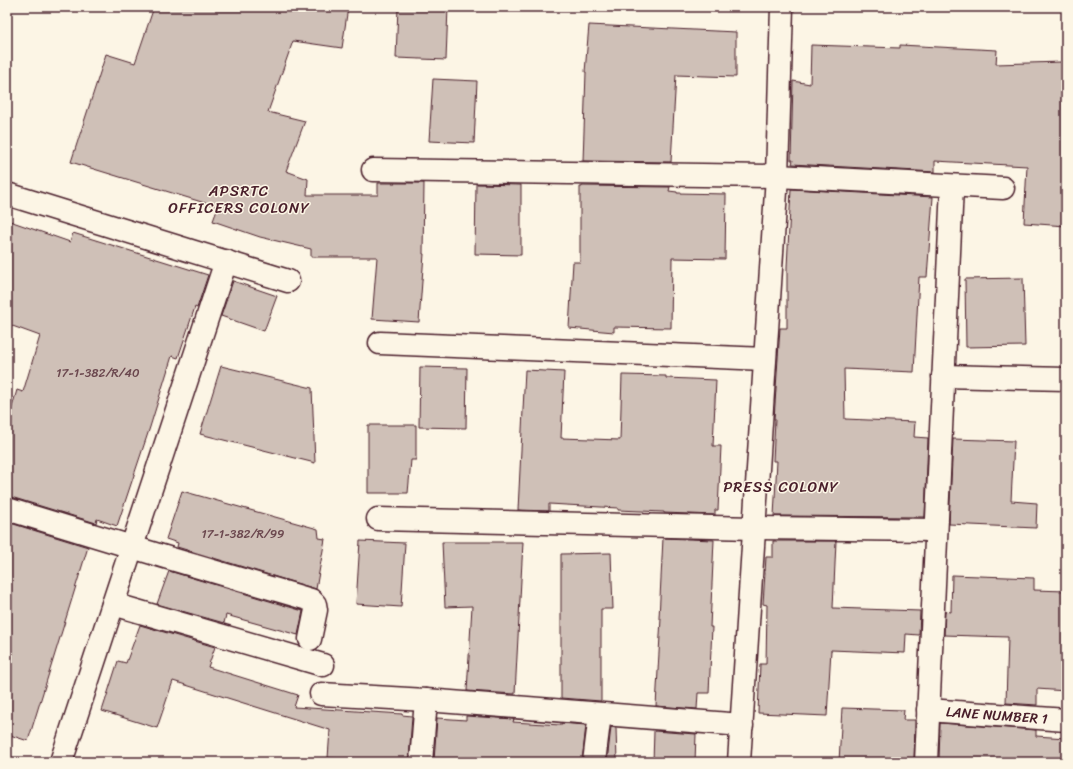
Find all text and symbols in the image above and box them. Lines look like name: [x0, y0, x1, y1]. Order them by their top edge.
district label: APSRTC OFFICERS COLONY: [168, 178, 310, 221]
house number: 17-1-382/R/40: [56, 362, 140, 384]
district label: PRESS COLONY: [723, 474, 840, 500]
house number: 17-1-382/R/99: [202, 523, 284, 545]
street label: LANE NUMBER 1: [945, 699, 1049, 731]

